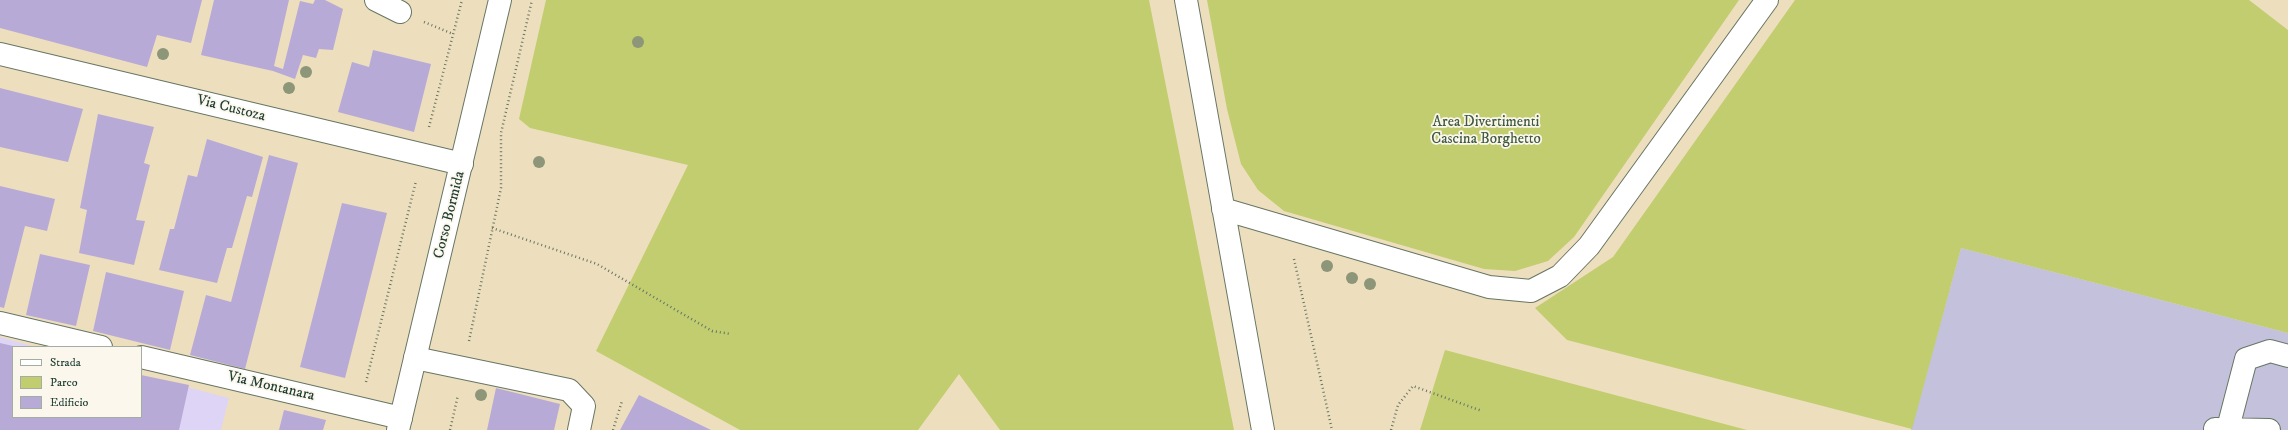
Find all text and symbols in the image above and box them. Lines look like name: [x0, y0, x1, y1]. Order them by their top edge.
street label: Via Custoza: [195, 92, 267, 126]
park label: Area Divertimenti Cascina Borghetto: [1431, 114, 1541, 149]
street label: Corso Bormida: [430, 169, 470, 261]
legend: [12, 346, 142, 418]
text: Strada: [50, 355, 81, 370]
street label: Via Montanara: [226, 368, 316, 406]
text: Parco: [50, 375, 78, 390]
text: Edificio: [50, 395, 88, 410]

